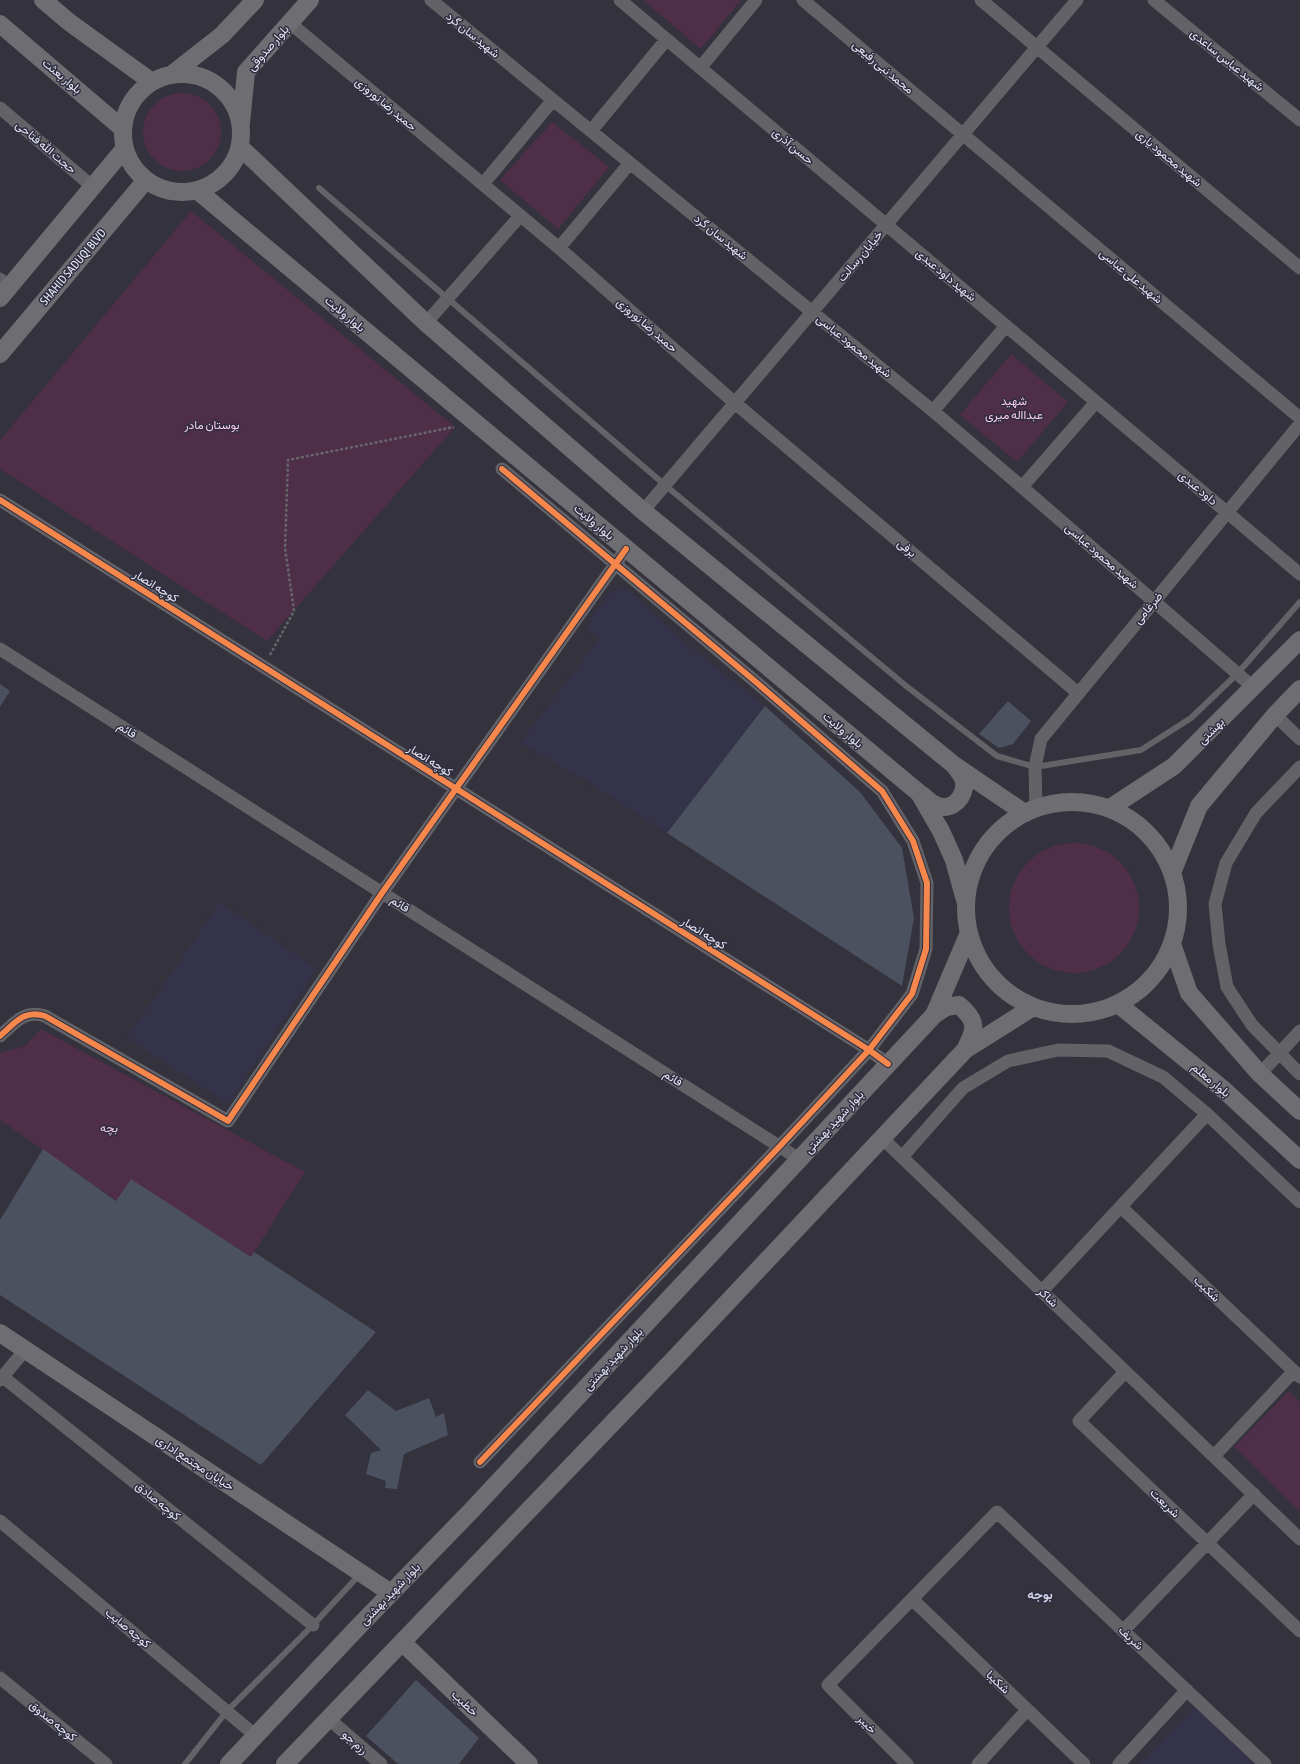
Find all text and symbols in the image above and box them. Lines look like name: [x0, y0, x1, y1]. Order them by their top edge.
street label: شهید سان گرد: [443, 9, 503, 62]
street label: بلوار صدوقی: [244, 22, 292, 74]
street label: شهید عباس ساعدی: [1187, 26, 1267, 95]
street label: محمد نبی رفیعی: [849, 37, 916, 97]
street label: بلوار بعثت: [39, 56, 85, 97]
street label: حمید رضا نوروزی: [352, 74, 420, 135]
street label: حجت الله فتاحی: [12, 118, 79, 177]
street label: حسن آذری: [769, 125, 816, 168]
street label: شهید محمود یاری: [1133, 126, 1205, 190]
street label: شهید سان گرد: [691, 211, 751, 264]
street label: SHAHID SADUQI BLVD: [37, 226, 109, 308]
street label: خیابان رسالت: [835, 228, 886, 285]
street label: شهید داود عبدی: [912, 246, 979, 305]
street label: شهید علی عباسی: [1096, 246, 1165, 307]
street label: بلوار ولایت: [321, 293, 368, 336]
street label: حمید رضا نوروزی: [613, 295, 680, 356]
street label: شهید محمود عباسی: [813, 311, 894, 381]
park label: شهید عبدااله میری: [985, 394, 1043, 423]
park label: بوستان مادر: [183, 418, 240, 433]
street label: داود عبدی: [1175, 468, 1221, 509]
street label: بلوار ولایت: [570, 501, 617, 544]
street label: شهید محمود عباسی: [1062, 520, 1142, 592]
street label: برفی: [894, 536, 919, 561]
street label: کوچه انصار: [130, 566, 181, 606]
street label: ضرغامی: [1131, 589, 1166, 628]
street label: بلوار ولایت: [819, 709, 866, 752]
street label: بهشتی: [1195, 715, 1228, 748]
street label: قائم: [114, 719, 139, 742]
street label: کوچه انصار: [404, 740, 455, 780]
street label: قائم: [387, 893, 412, 916]
street label: کوچه انصار: [678, 913, 729, 953]
street label: بلوار معلم: [1188, 1060, 1233, 1101]
street label: قائم: [660, 1067, 685, 1090]
street label: بلوار شهید بهشتی: [801, 1088, 867, 1157]
park label: بچه: [100, 1121, 118, 1136]
street label: شکیب: [1191, 1273, 1223, 1305]
street label: شاکر: [1034, 1283, 1061, 1311]
street label: بلوار شهید بهشتی: [580, 1325, 646, 1394]
street label: خیابان مجتمع اداری: [152, 1432, 237, 1495]
street label: کوچه صادق: [132, 1479, 183, 1524]
street label: شریعت: [1147, 1486, 1183, 1521]
street label: بلوار شهید بهشتی: [357, 1560, 424, 1629]
district label: بوجه: [1027, 1587, 1053, 1603]
street label: کوچه صایب: [102, 1605, 153, 1652]
street label: شریف: [1115, 1623, 1146, 1654]
street label: شکیبا: [983, 1667, 1013, 1697]
street label: خطیب: [449, 1687, 481, 1719]
street label: کوچه صدوق: [26, 1698, 79, 1745]
street label: خیبر: [853, 1711, 879, 1737]
street label: رزم جو: [339, 1727, 371, 1758]

